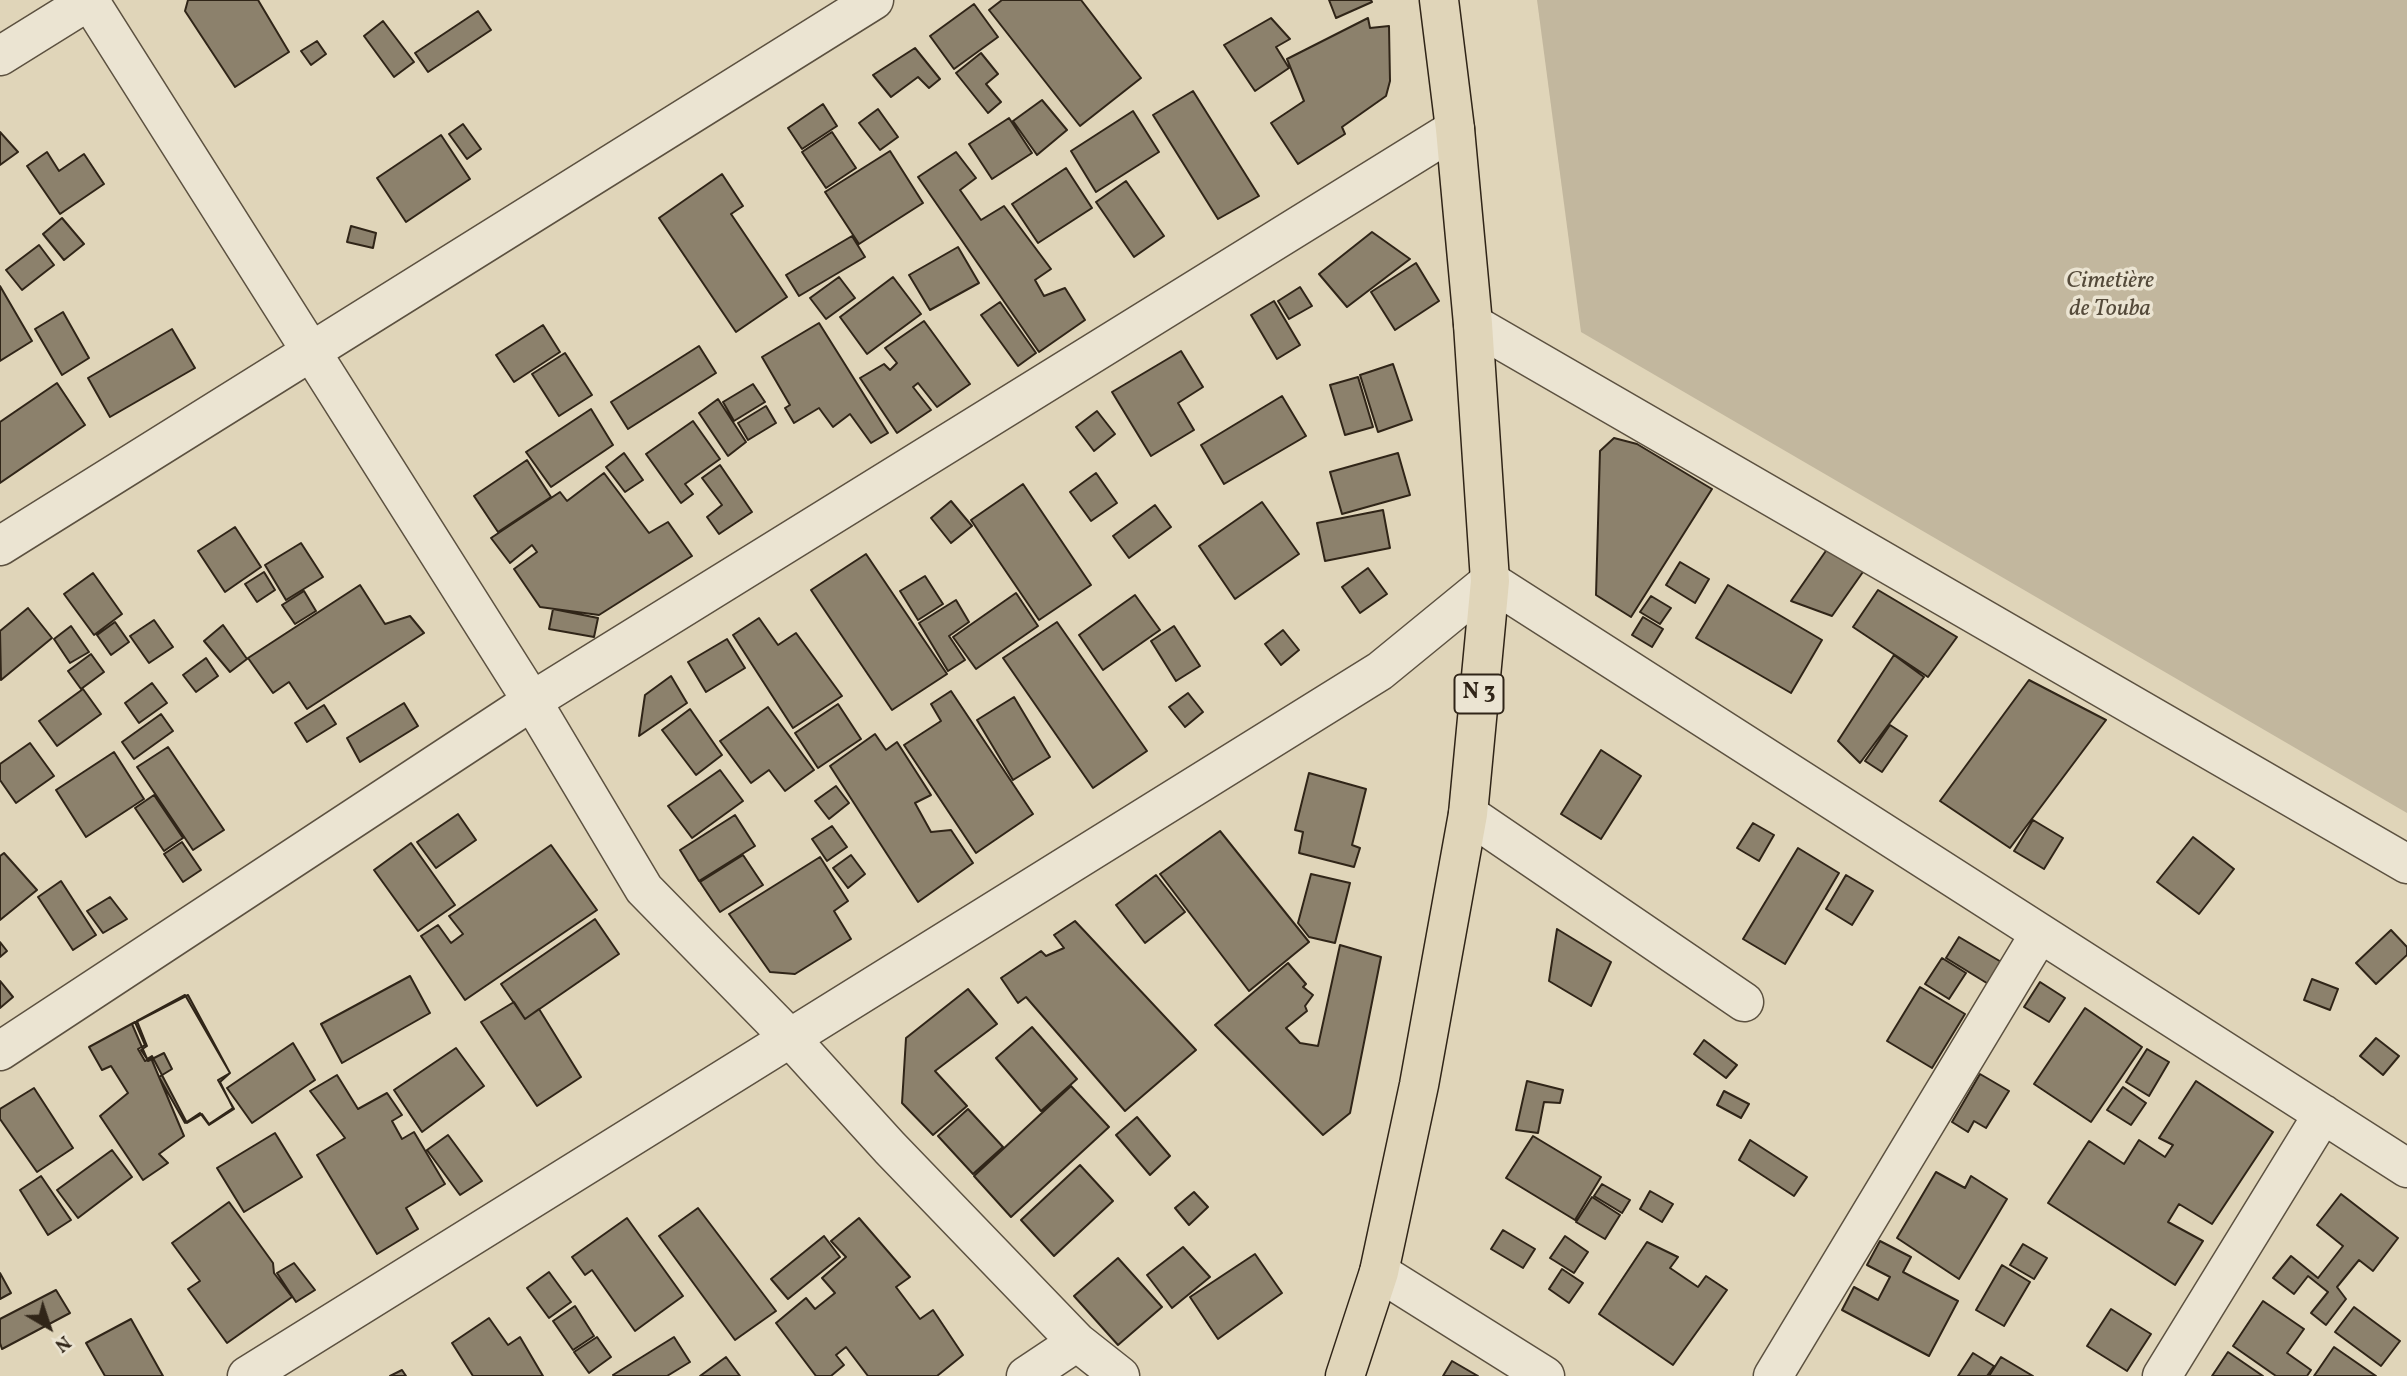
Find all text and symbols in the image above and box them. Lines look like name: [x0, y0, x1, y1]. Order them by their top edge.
park label: Cimetière de Touba: [2066, 269, 2154, 325]
road number: N 3: [1454, 674, 1504, 714]
north arrow: [14, 1292, 84, 1362]
text: N: [49, 1329, 76, 1358]

